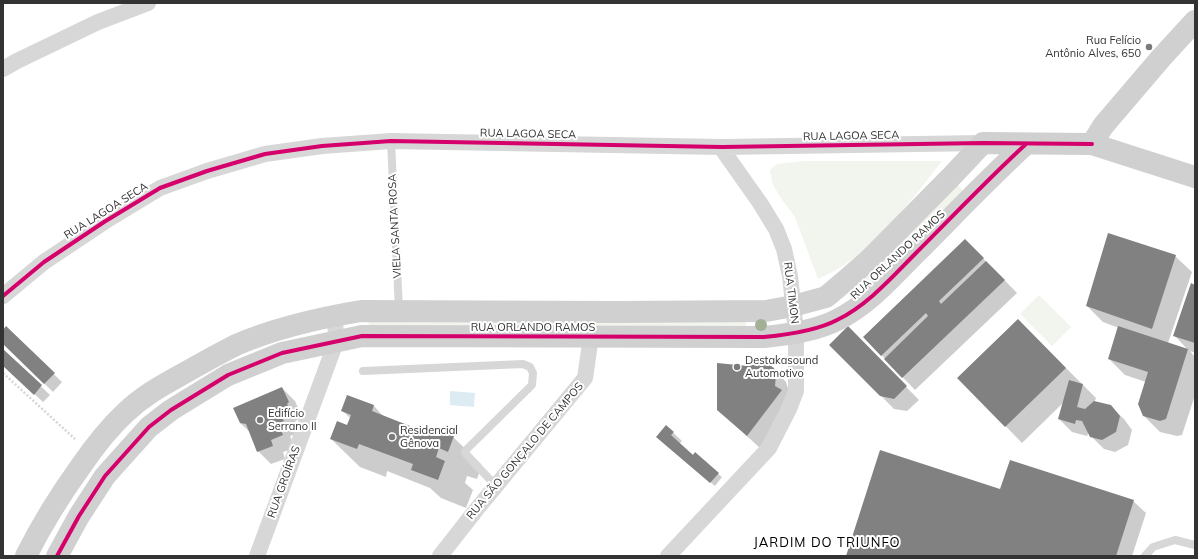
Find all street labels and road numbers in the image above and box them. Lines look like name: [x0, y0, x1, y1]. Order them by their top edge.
street label: RUA LAGOA SECA: [480, 127, 576, 141]
street label: RUA LAGOA SECA: [803, 129, 899, 143]
street label: VIELA SANTA ROSA: [386, 173, 404, 279]
street label: RUA LAGOA SECA: [62, 180, 150, 242]
street label: RUA ORLANDO RAMOS: [848, 208, 948, 302]
street label: RUA TIMON: [781, 261, 801, 325]
street label: RUA ORLANDO RAMOS: [471, 321, 595, 335]
street label: RUA SÃO GONÇALO DE CAMPOS: [464, 380, 586, 522]
street label: RUA GROÍRAS: [265, 444, 303, 520]

